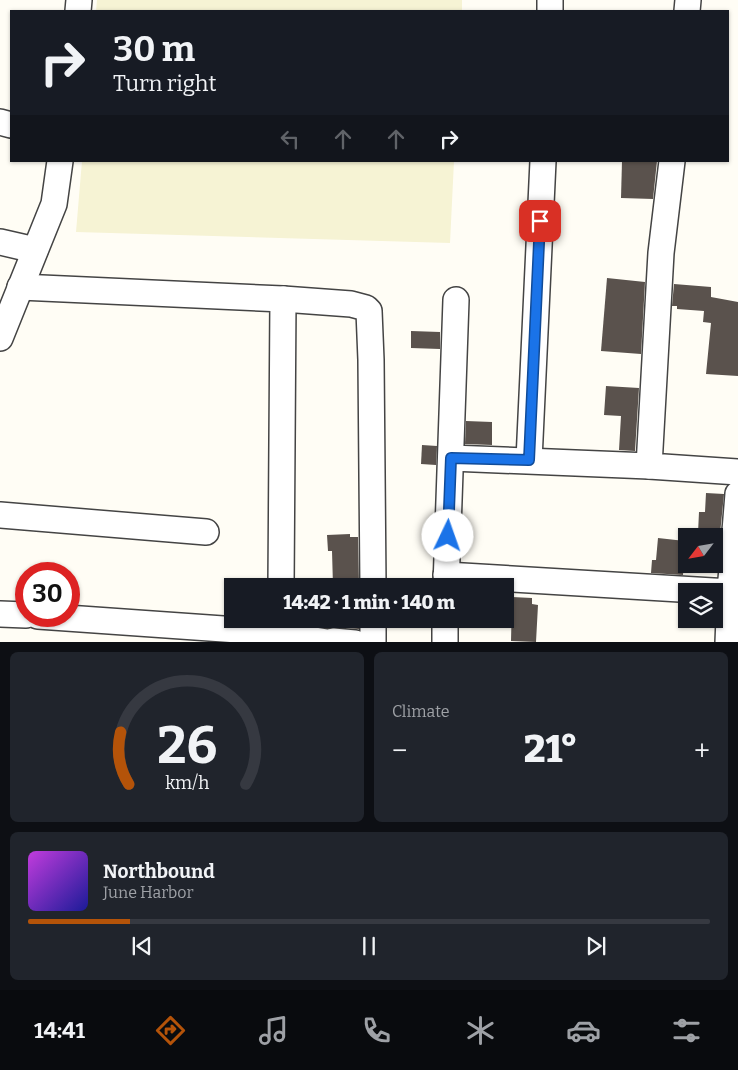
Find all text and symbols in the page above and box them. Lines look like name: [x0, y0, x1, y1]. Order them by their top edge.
text: 30 m: [113, 28, 195, 70]
icon: right: [30, 30, 95, 95]
text: Turn right: [113, 70, 216, 97]
icon: left: [276, 125, 304, 153]
icon: ahead: [329, 125, 357, 153]
icon: ahead: [382, 125, 410, 153]
icon: right: [435, 125, 463, 153]
pin: [519, 200, 561, 242]
icon: arrive: [526, 207, 554, 235]
position arrow: [421, 509, 473, 561]
north arrow: [678, 528, 722, 572]
map controls: [678, 528, 723, 628]
speed limit sign: 30: [15, 562, 80, 627]
button: layers: [678, 583, 723, 628]
text: 14:42 · 1 min · 140 m: [283, 591, 455, 614]
text: Climate: [392, 702, 450, 721]
text: 26: [157, 714, 217, 777]
text: 21°: [524, 726, 578, 772]
text: −: [392, 734, 407, 767]
text: +: [694, 734, 710, 767]
text: km/h: [165, 772, 209, 794]
text: Northbound: [103, 860, 215, 883]
text: June Harbor: [103, 883, 194, 902]
icon: previous: [128, 932, 156, 960]
icon: pause: [355, 932, 383, 960]
icon: next: [582, 932, 610, 960]
icon: directions: [153, 1013, 188, 1048]
icon: music: [256, 1013, 291, 1048]
icon: phone: [359, 1013, 394, 1048]
icon: climate: [463, 1013, 498, 1048]
icon: car: [566, 1013, 601, 1048]
icon: filters: [669, 1013, 704, 1048]
text: 14:41: [34, 1017, 85, 1044]

